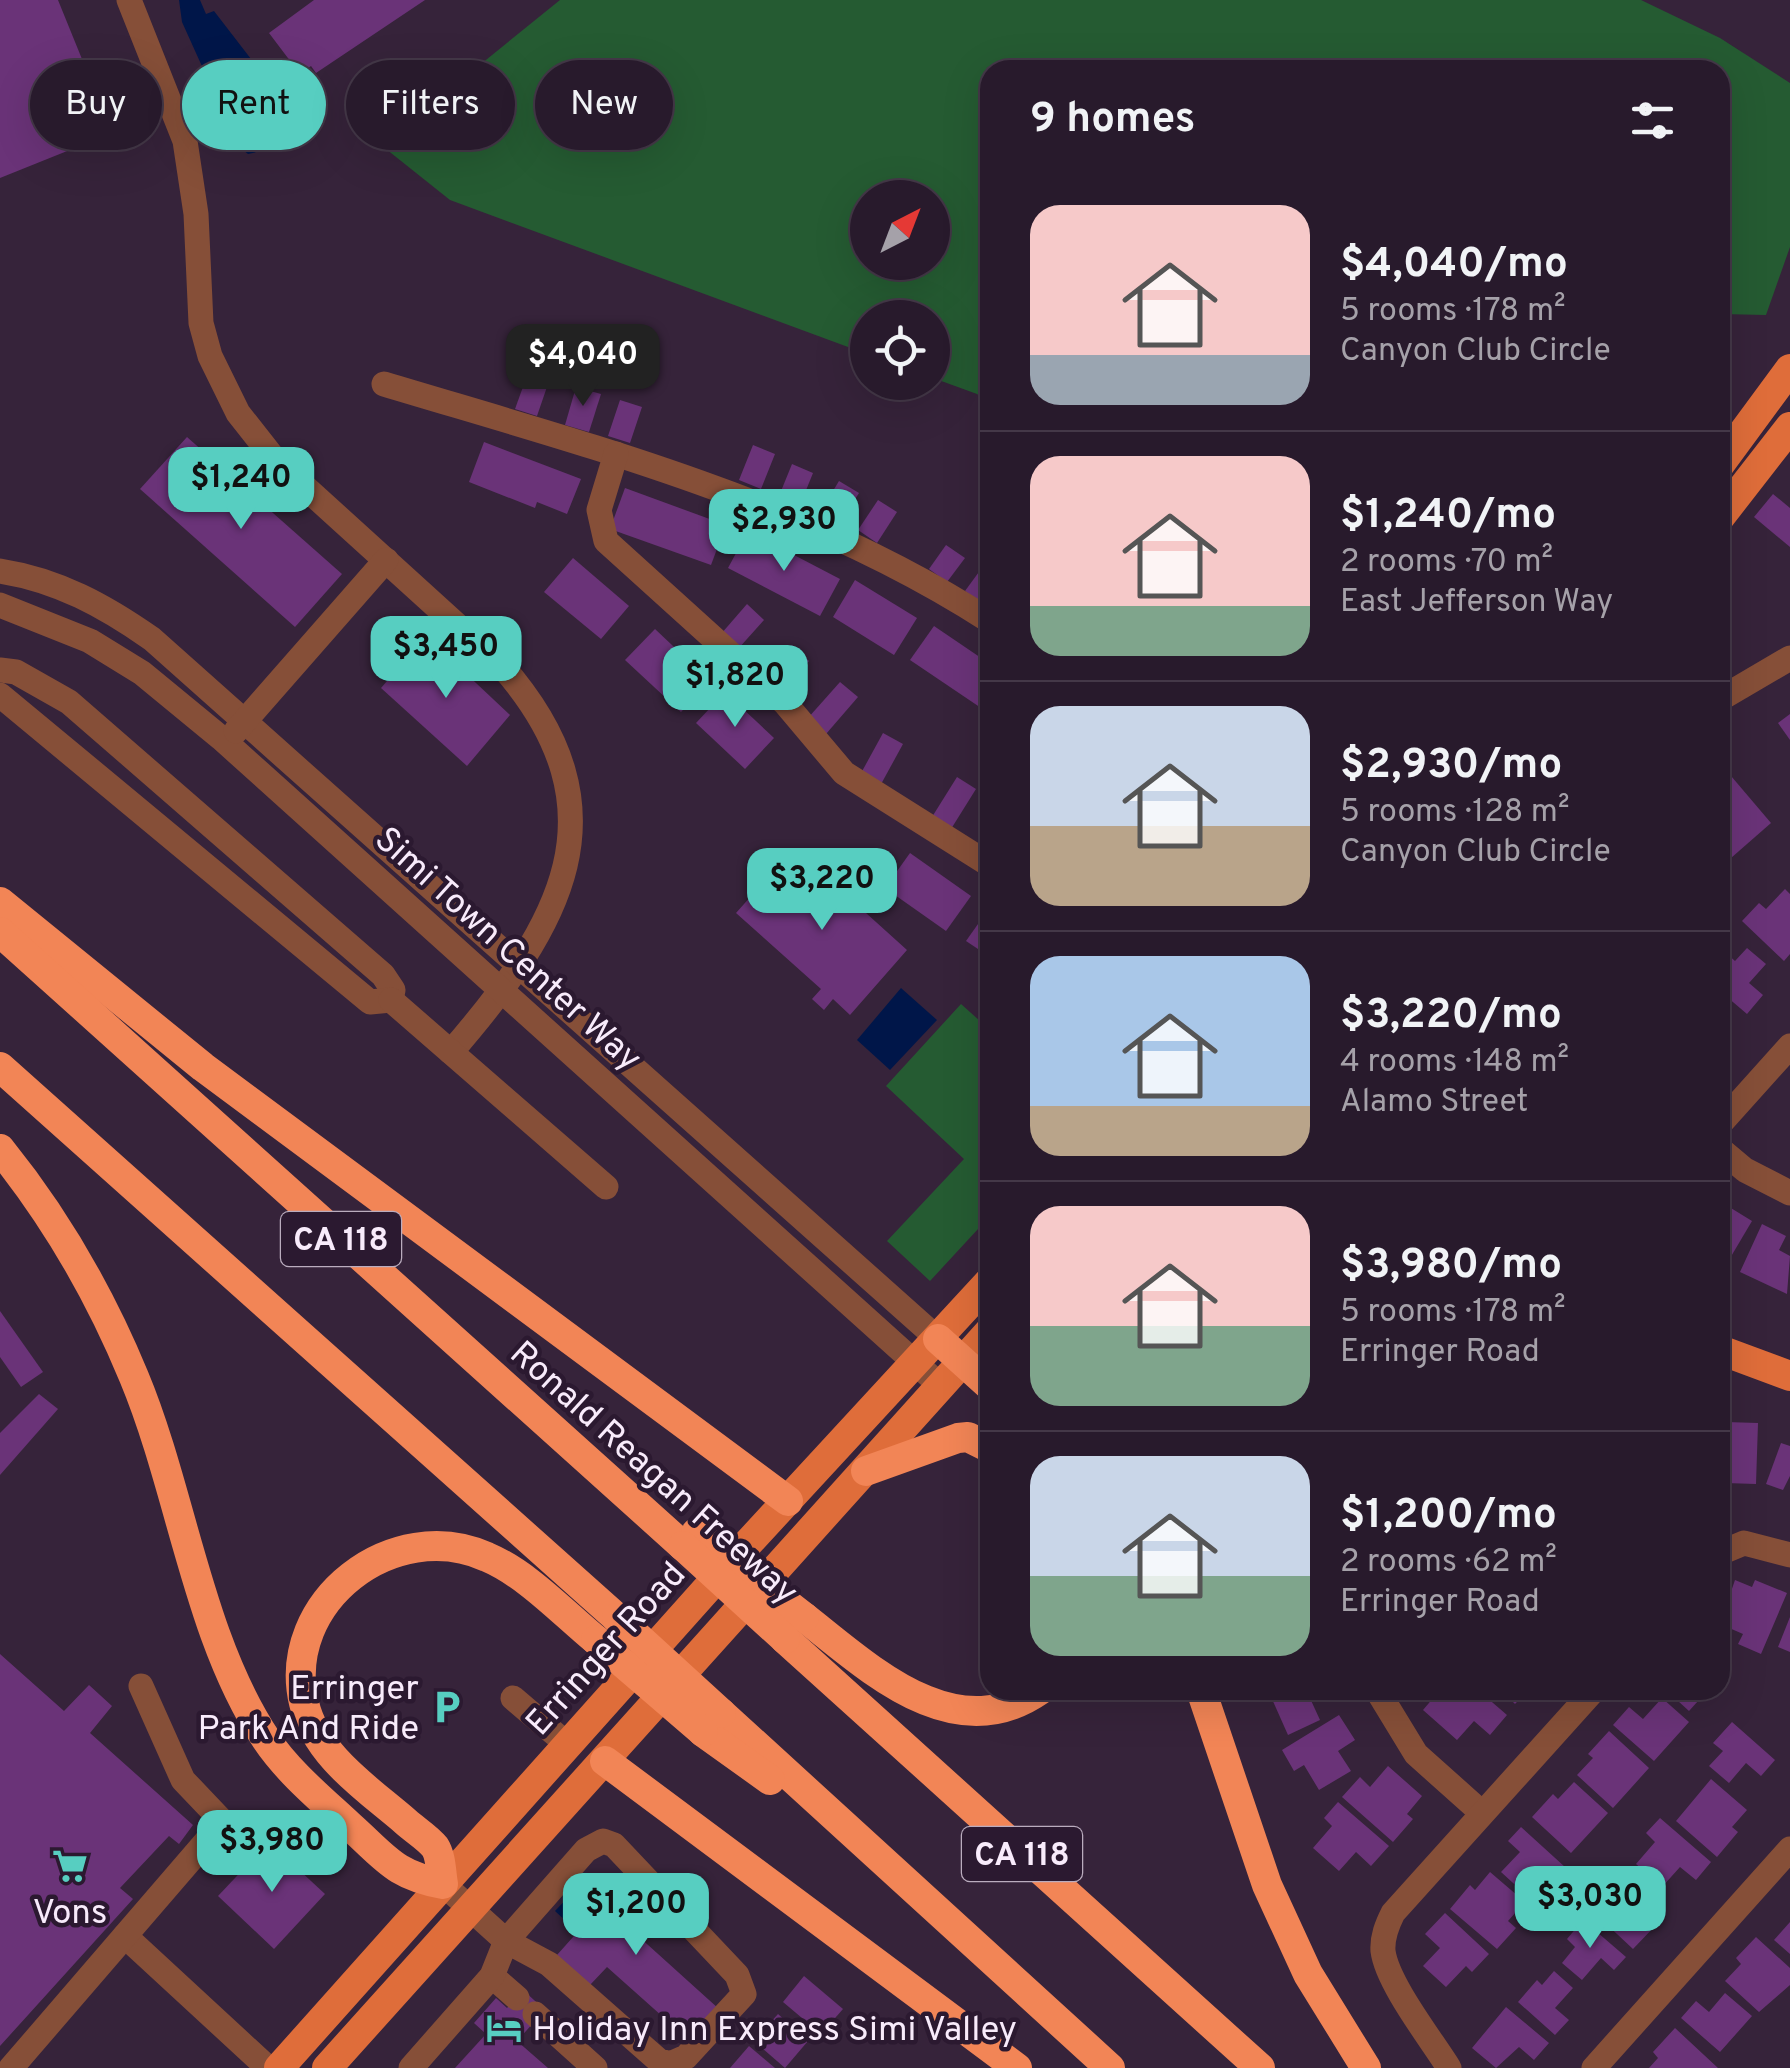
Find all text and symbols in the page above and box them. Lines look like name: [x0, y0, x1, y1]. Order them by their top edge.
chip: Buy: [30, 60, 162, 150]
chip: Rent: [182, 60, 326, 150]
chip: Filters: [346, 60, 515, 150]
chip: New: [535, 60, 673, 150]
icon: filters: [1625, 93, 1680, 148]
text: 9 homes: [1030, 94, 1195, 147]
north arrow: [850, 180, 950, 280]
map controls: [850, 180, 950, 400]
text: $4,040/mo: [1340, 239, 1568, 292]
icon: home: [1110, 245, 1230, 365]
text: 5 rooms · 178 m²: [1340, 292, 1566, 332]
button: locate: [850, 300, 950, 400]
pin: $4,040: [502, 324, 664, 409]
text: Canyon Club Circle: [1340, 332, 1611, 372]
text: $4,040: [528, 336, 638, 376]
pin: $1,240: [160, 447, 322, 532]
text: $1,240: [190, 459, 292, 499]
pin: $2,930: [703, 489, 865, 574]
text: $1,240/mo: [1340, 490, 1556, 543]
icon: home: [1110, 496, 1230, 616]
text: $2,930: [731, 501, 837, 541]
text: 2 rooms · 70 m²: [1340, 543, 1553, 583]
text: East Jefferson Way: [1340, 583, 1613, 623]
pin: $3,450: [365, 616, 527, 701]
text: $3,450: [393, 628, 499, 668]
pin: $1,820: [654, 645, 816, 730]
text: $1,820: [685, 657, 785, 697]
text: $2,930/mo: [1340, 740, 1562, 793]
icon: home: [1110, 746, 1230, 866]
text: 5 rooms · 128 m²: [1340, 793, 1570, 833]
street label: Simi Town Center Way: [364, 819, 650, 1082]
text: Canyon Club Circle: [1340, 833, 1611, 873]
pin: $3,220: [741, 848, 903, 933]
text: $3,220: [769, 860, 875, 900]
text: $3,220/mo: [1340, 990, 1562, 1043]
icon: home: [1110, 996, 1230, 1116]
text: 4 rooms · 148 m²: [1340, 1043, 1569, 1083]
text: Alamo Street: [1340, 1083, 1528, 1123]
road number: CA 118: [281, 1212, 401, 1266]
text: $3,980/mo: [1340, 1240, 1562, 1293]
icon: home: [1110, 1246, 1230, 1366]
text: 5 rooms · 178 m²: [1340, 1293, 1566, 1333]
street label: Ronald Reagan Freeway: [500, 1333, 806, 1615]
text: Erringer Road: [1340, 1333, 1540, 1373]
text: $1,200/mo: [1340, 1490, 1557, 1543]
icon: home: [1110, 1496, 1230, 1616]
text: 2 rooms · 62 m²: [1340, 1543, 1557, 1583]
street label: Erringer Road: [518, 1554, 697, 1746]
text: Erringer Road: [1340, 1583, 1540, 1623]
place label: Erringer Park And Ride: [197, 1668, 419, 1752]
parking icon: Erringer Park And Ride: [428, 1688, 466, 1726]
pin: $3,980: [191, 1810, 353, 1895]
text: $3,980: [219, 1822, 325, 1862]
road number: CA 118: [962, 1827, 1082, 1881]
supermarket icon: Vons: [51, 1847, 89, 1885]
pin: $3,030: [1509, 1866, 1671, 1951]
pin: $1,200: [555, 1873, 717, 1958]
text: $3,030: [1537, 1878, 1643, 1918]
text: $1,200: [585, 1885, 687, 1925]
place label: Vons: [33, 1892, 107, 1936]
hotel icon: Holiday Inn Express Simi Valley: [485, 2009, 523, 2047]
place label: Holiday Inn Express Simi Valley: [532, 2009, 1017, 2053]

